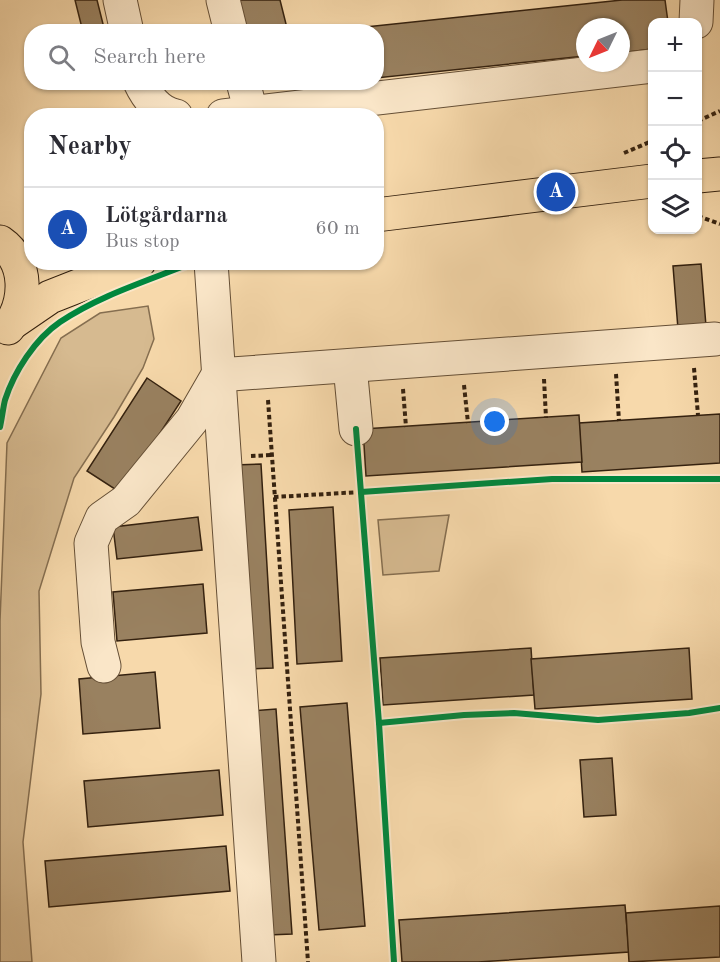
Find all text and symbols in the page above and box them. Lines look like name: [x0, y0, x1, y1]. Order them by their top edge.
north arrow: [576, 18, 630, 72]
map controls: [648, 18, 702, 234]
button: +: [648, 18, 702, 72]
search box: [24, 24, 384, 90]
icon: search: [45, 41, 78, 74]
text: Search here: [93, 46, 206, 68]
button: −: [648, 72, 702, 126]
button: locate: [648, 126, 702, 180]
text: Nearby: [48, 134, 132, 160]
pin: A: [536, 170, 576, 214]
button: layers: [648, 180, 702, 234]
text: Lötgårdarna: [105, 205, 228, 227]
text: A: [60, 219, 75, 239]
text: 60 m: [315, 219, 360, 239]
text: Bus stop: [105, 232, 180, 252]
your location: [480, 407, 509, 436]

